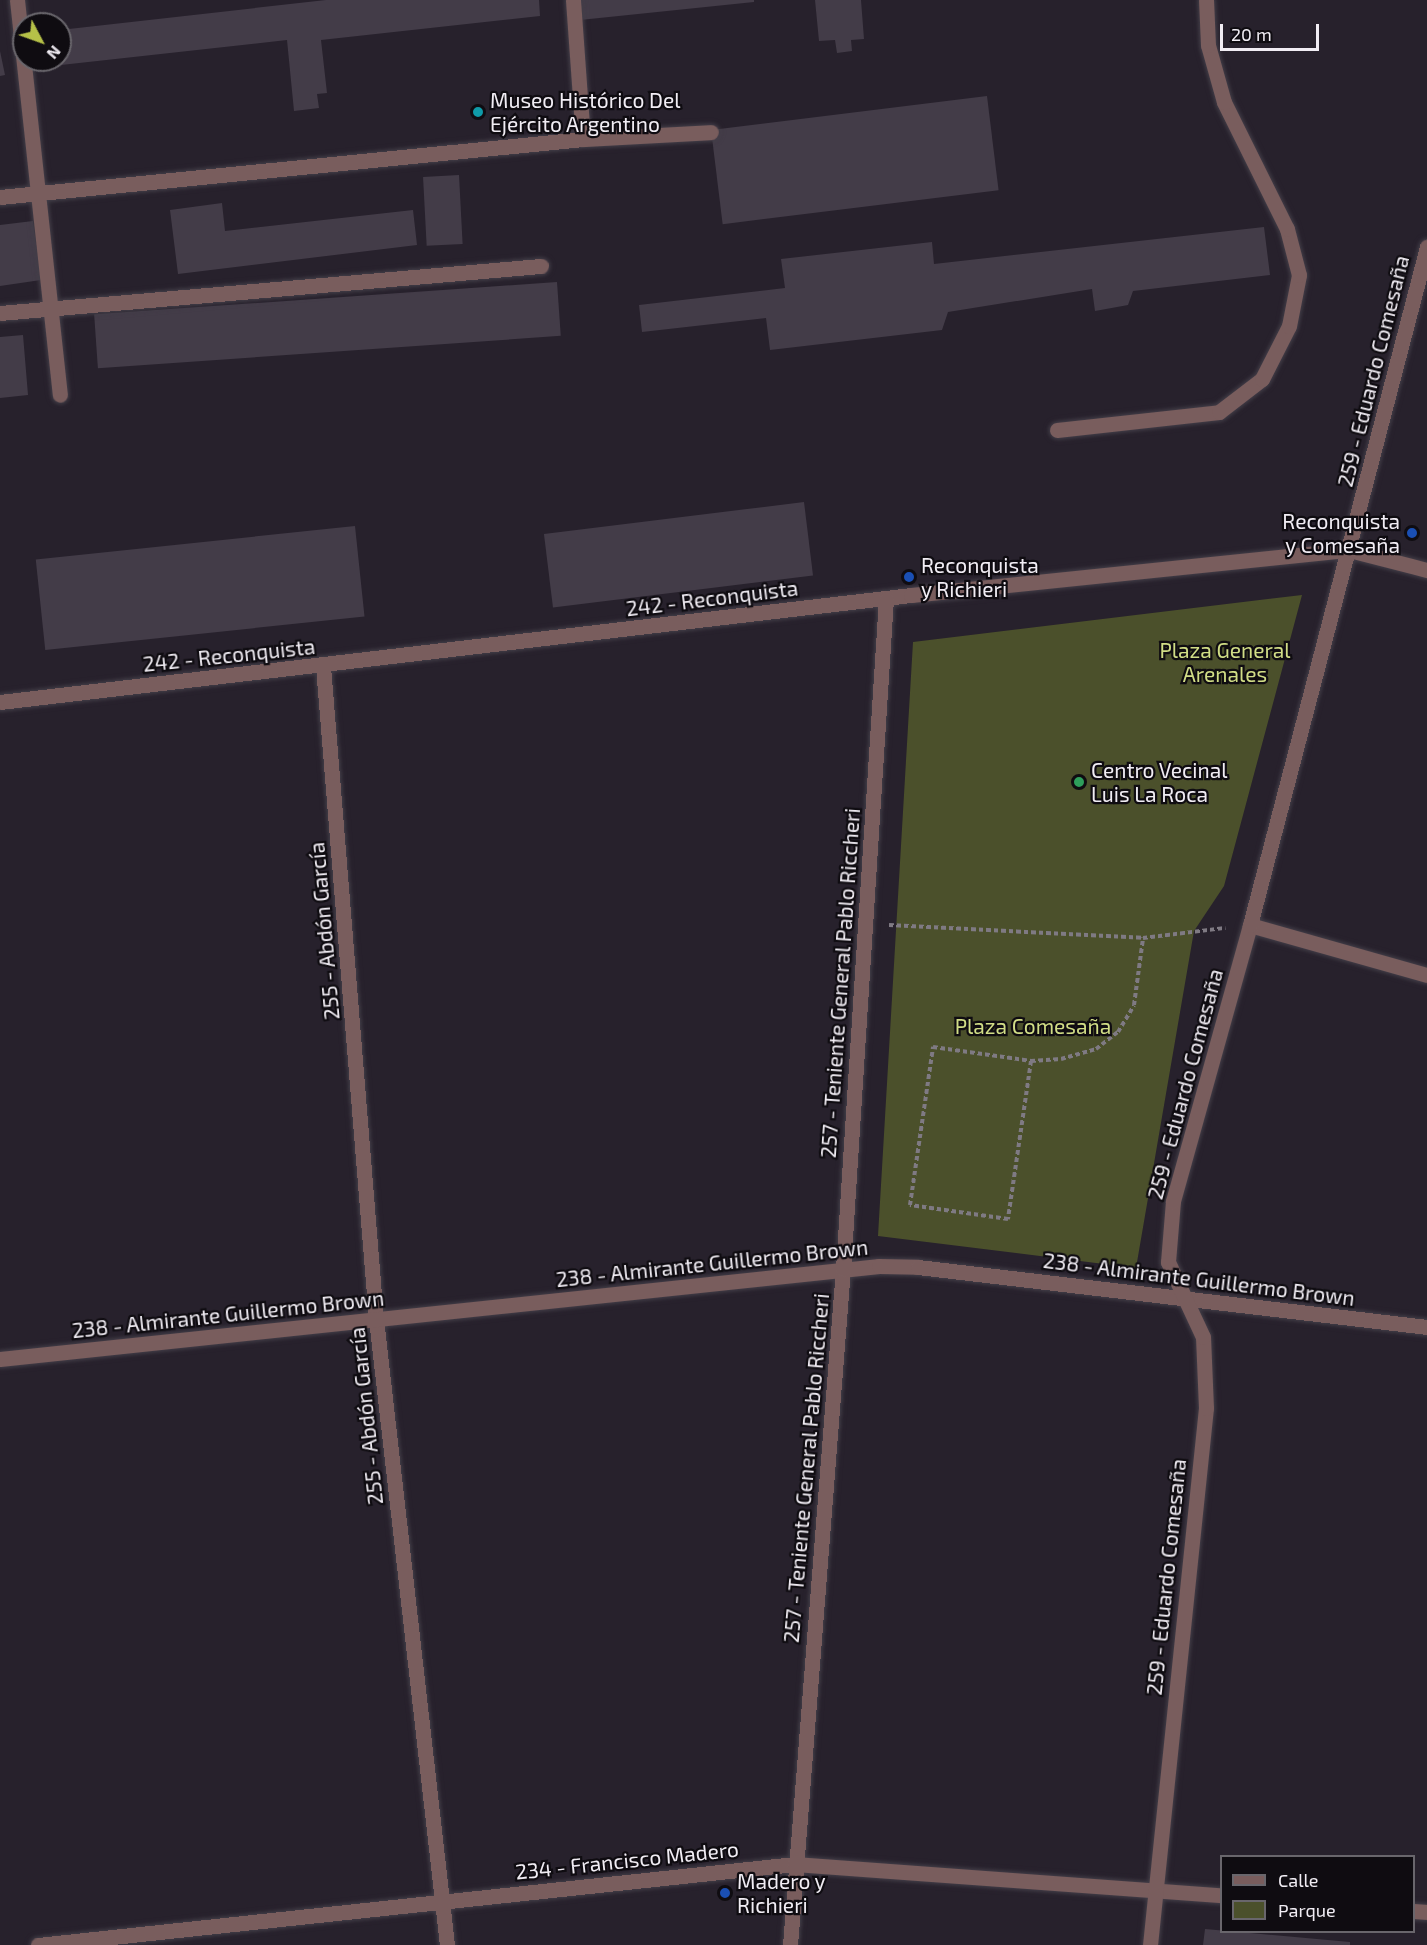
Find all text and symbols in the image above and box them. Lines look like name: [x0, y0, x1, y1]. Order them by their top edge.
north arrow: [12, 12, 72, 72]
scale bar: [1223, 12, 1322, 50]
text: 20 m: [1231, 23, 1272, 45]
text: N: [43, 42, 65, 63]
place label: Museo Histórico Del Ejército Argentino: [490, 87, 681, 137]
marker: Museo Histórico Del Ejército Argentino: [471, 105, 485, 119]
street label: 259 - Eduardo Comesaña: [1332, 253, 1414, 489]
place label: Reconquista y Comesaña: [1282, 508, 1400, 558]
marker: Reconquista y Comesaña: [1405, 526, 1419, 540]
place label: Reconquista y Richieri: [921, 552, 1039, 602]
marker: Reconquista y Richieri: [902, 570, 916, 584]
street label: 242 - Reconquista: [625, 575, 799, 621]
street label: 242 - Reconquista: [142, 633, 316, 677]
park label: Plaza General Arenales: [1159, 637, 1291, 687]
place label: Centro Vecinal Luis La Roca: [1091, 757, 1228, 807]
marker: Centro Vecinal Luis La Roca: [1072, 775, 1086, 789]
street label: 257 - Teniente General Pablo Riccheri: [815, 807, 865, 1159]
street label: 255 - Abdón García: [304, 841, 344, 1021]
street label: 259 - Eduardo Comesaña: [1142, 966, 1228, 1202]
park label: Plaza Comesaña: [955, 1013, 1111, 1039]
street label: 238 - Almirante Guillermo Brown: [554, 1234, 870, 1292]
street label: 238 - Almirante Guillermo Brown: [1042, 1247, 1356, 1311]
street label: 238 - Almirante Guillermo Brown: [70, 1285, 386, 1343]
street label: 257 - Teniente General Pablo Riccheri: [778, 1292, 834, 1644]
street label: 255 - Abdón García: [344, 1326, 388, 1506]
street label: 259 - Eduardo Comesaña: [1141, 1458, 1191, 1696]
street label: 234 - Francisco Madero: [514, 1836, 740, 1884]
legend: [1220, 1855, 1415, 1933]
place label: Madero y Richieri: [737, 1868, 826, 1918]
text: Calle: [1278, 1869, 1319, 1891]
marker: Madero y Richieri: [718, 1886, 732, 1900]
text: Parque: [1278, 1899, 1336, 1921]

